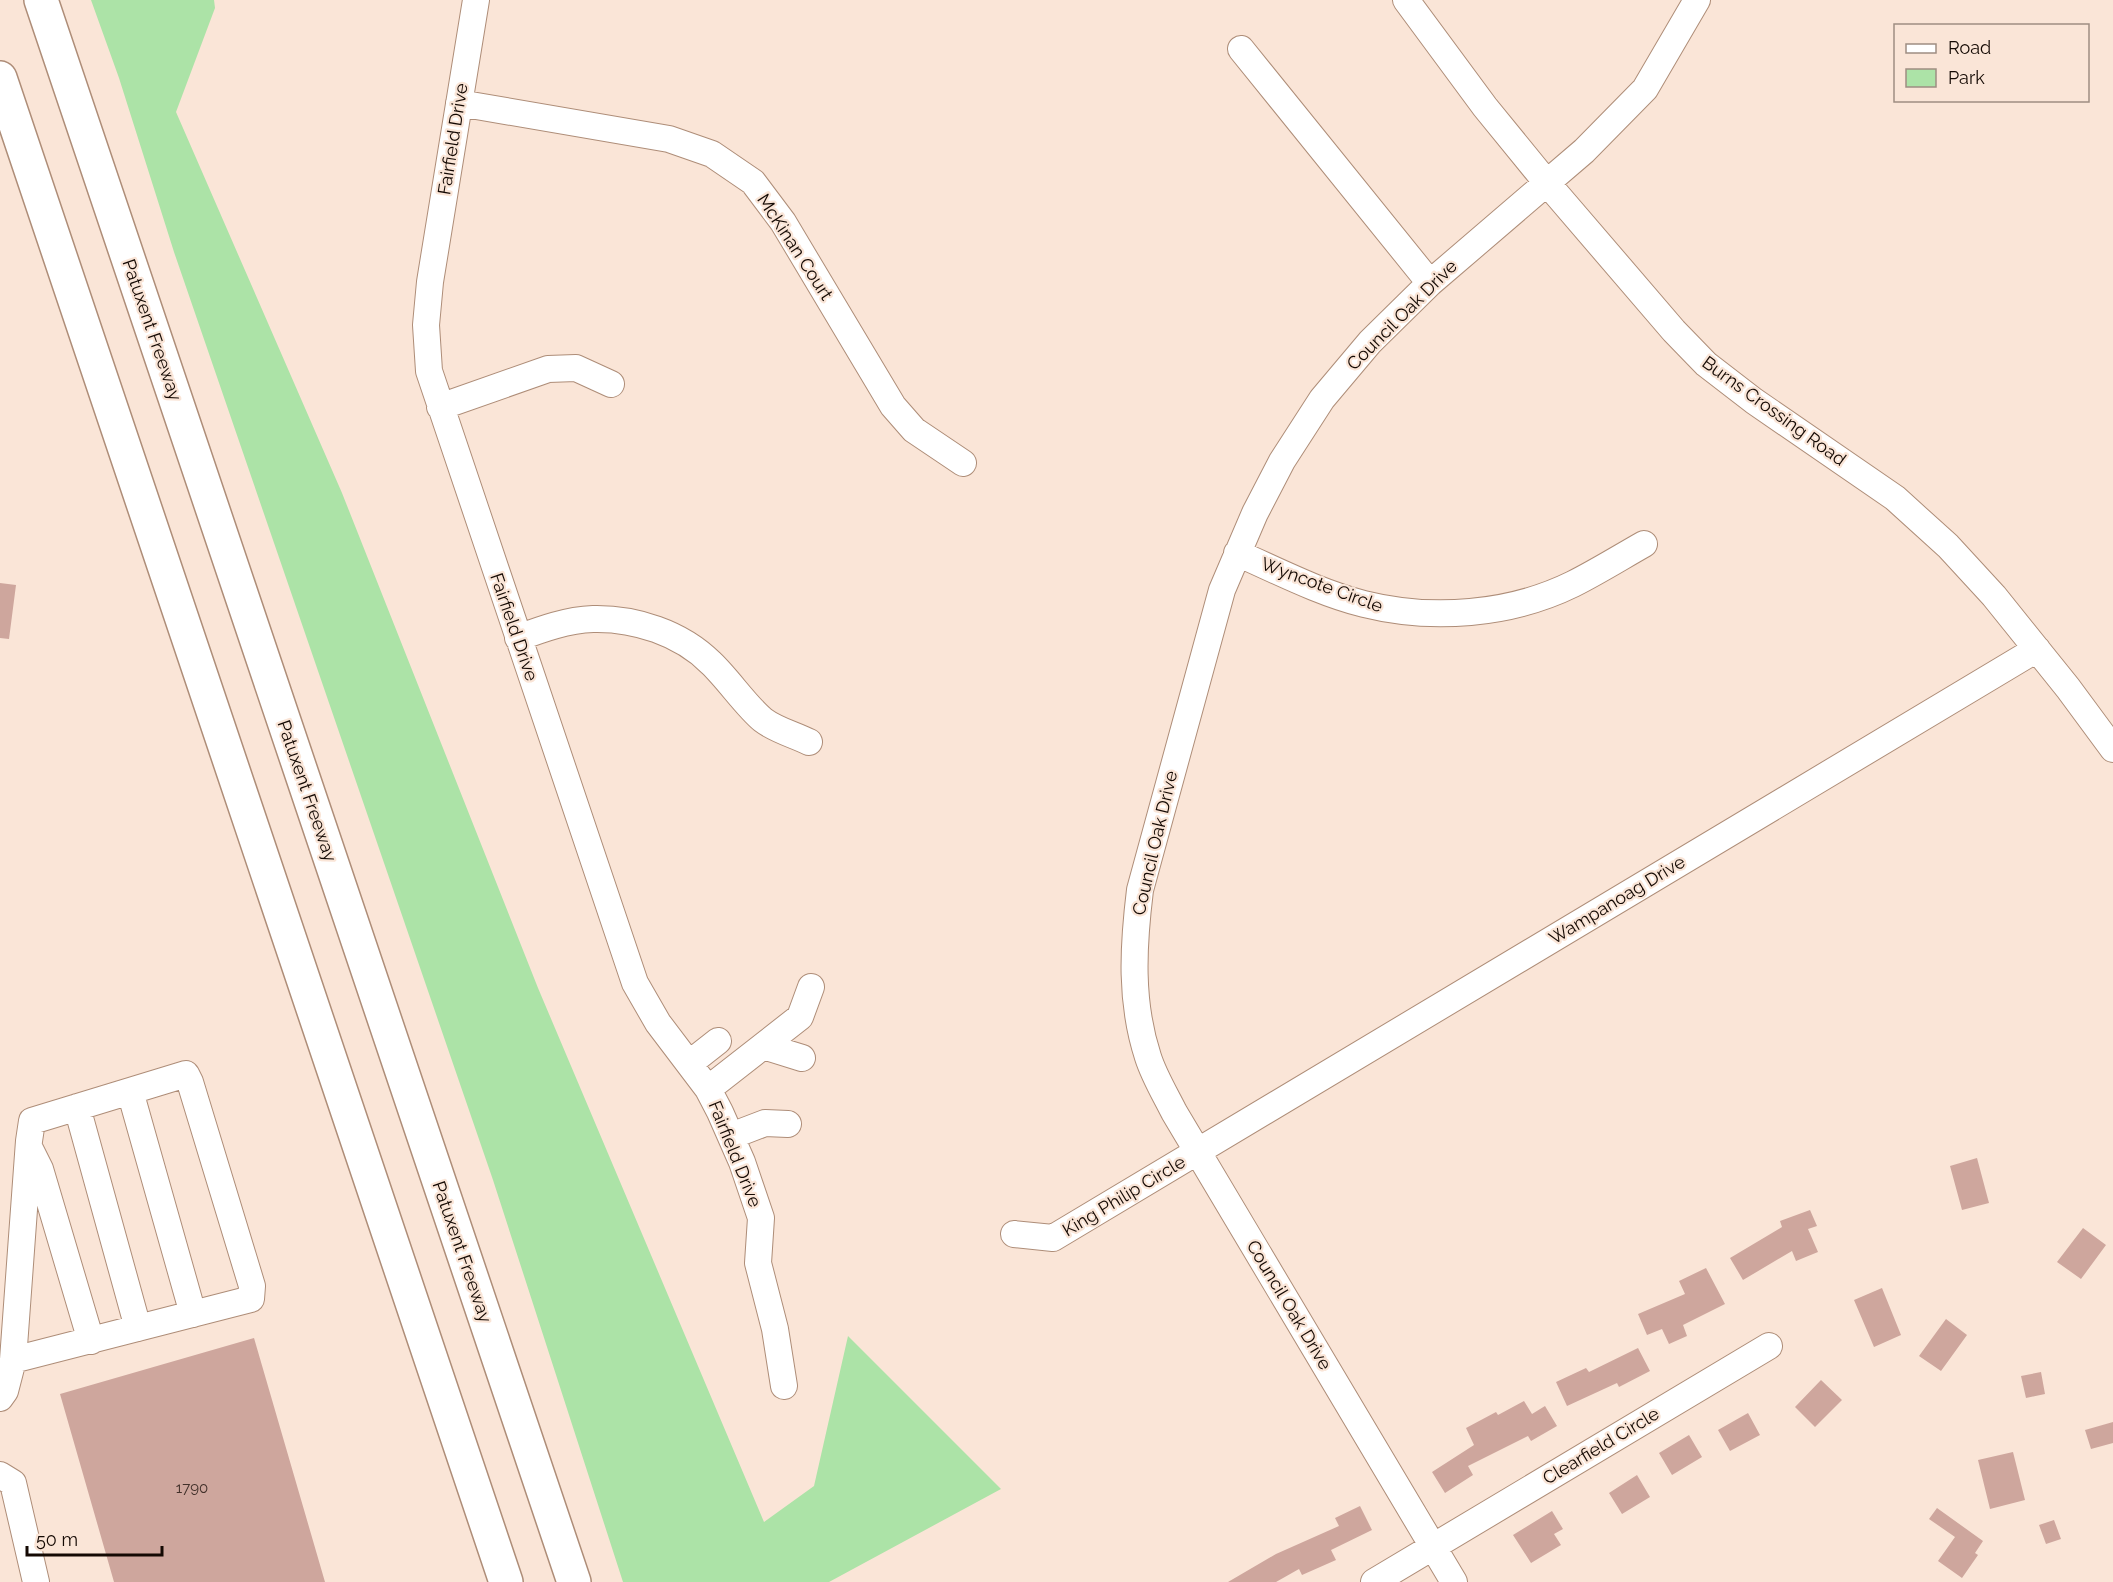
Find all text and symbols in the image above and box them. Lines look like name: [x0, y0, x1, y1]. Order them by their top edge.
legend: [1894, 24, 2089, 102]
text: Road: [1948, 37, 1991, 58]
text: Park: [1948, 67, 1985, 88]
street label: Fairfield Drive: [433, 81, 472, 196]
street label: McKinan Court: [753, 190, 838, 304]
street label: Council Oak Drive: [1342, 255, 1461, 374]
street label: Patuxent Freeway: [118, 256, 187, 404]
street label: Burns Crossing Road: [1698, 351, 1850, 470]
street label: Wyncote Circle: [1258, 553, 1386, 616]
street label: Fairfield Drive: [486, 570, 543, 684]
street label: Patuxent Freeway: [273, 717, 342, 865]
street label: Council Oak Drive: [1128, 768, 1181, 917]
street label: Wampanoag Drive: [1545, 850, 1689, 948]
street label: Fairfield Drive: [705, 1098, 766, 1210]
street label: King Philip Circle: [1059, 1150, 1189, 1240]
street label: Patuxent Freeway: [428, 1178, 497, 1326]
street label: Council Oak Drive: [1242, 1236, 1337, 1374]
street label: Clearfield Circle: [1539, 1402, 1663, 1489]
house number: 1790: [176, 1479, 208, 1497]
scale bar: [27, 1519, 162, 1557]
text: 50 m: [36, 1529, 78, 1550]

